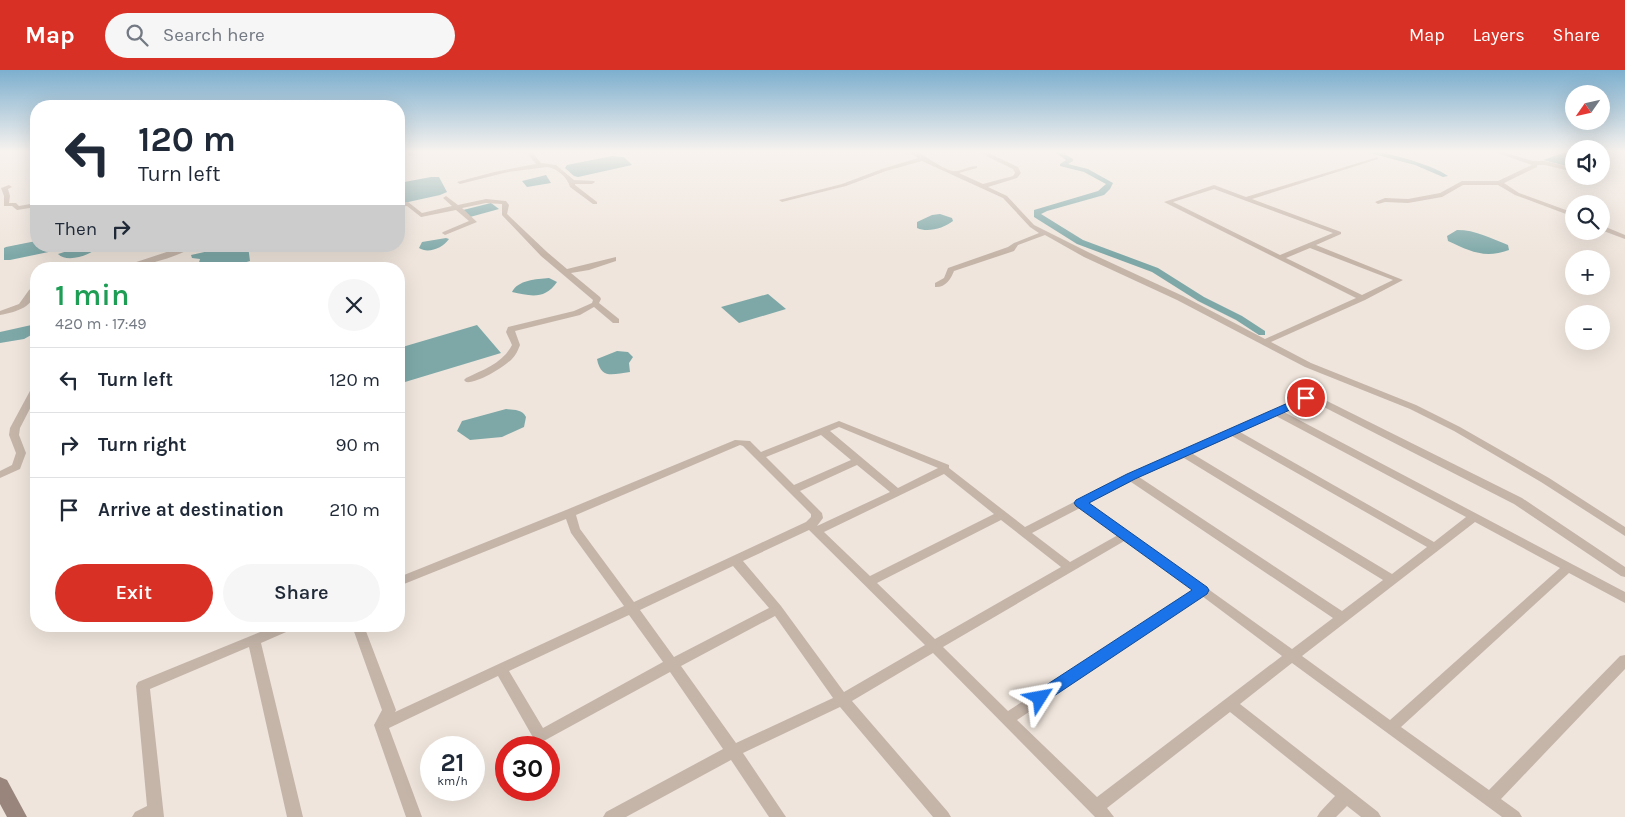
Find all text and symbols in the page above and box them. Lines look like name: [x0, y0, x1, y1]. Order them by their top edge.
search box: [105, 13, 455, 58]
text: Map: [25, 21, 75, 49]
icon: search: [123, 21, 151, 49]
text: Search here: [163, 24, 265, 46]
text: Map: [1409, 24, 1445, 46]
text: Layers: [1473, 24, 1525, 46]
text: Share: [1553, 24, 1600, 46]
north arrow: [1565, 85, 1610, 130]
map controls: [1565, 85, 1610, 350]
text: 120 m: [138, 119, 236, 160]
icon: left: [55, 120, 120, 185]
button: sound: [1565, 140, 1610, 185]
text: Turn left: [138, 161, 221, 187]
button: search: [1565, 195, 1610, 240]
icon: right: [107, 215, 135, 243]
text: Then: [55, 218, 97, 240]
button: +: [1565, 250, 1610, 295]
text: 1 min: [55, 277, 129, 313]
button: close: [328, 279, 380, 331]
button: −: [1565, 305, 1610, 350]
text: 420 m · 17:49: [55, 314, 147, 333]
icon: left: [55, 366, 83, 394]
text: Turn left: [98, 369, 173, 391]
text: 120 m: [329, 369, 380, 391]
pin: [1285, 377, 1327, 419]
icon: arrive: [1292, 384, 1320, 412]
icon: right: [55, 431, 83, 459]
text: Turn right: [98, 434, 187, 456]
text: 90 m: [335, 434, 380, 456]
icon: arrive: [55, 496, 83, 524]
text: Arrive at destination: [98, 499, 284, 521]
text: 210 m: [329, 499, 380, 521]
button: Exit: [55, 564, 213, 622]
button: Share: [223, 564, 380, 622]
position arrow: [1013, 671, 1065, 723]
speed limit sign: 30: [495, 736, 560, 801]
text: 21: [440, 748, 465, 777]
text: km/h: [437, 774, 468, 788]

